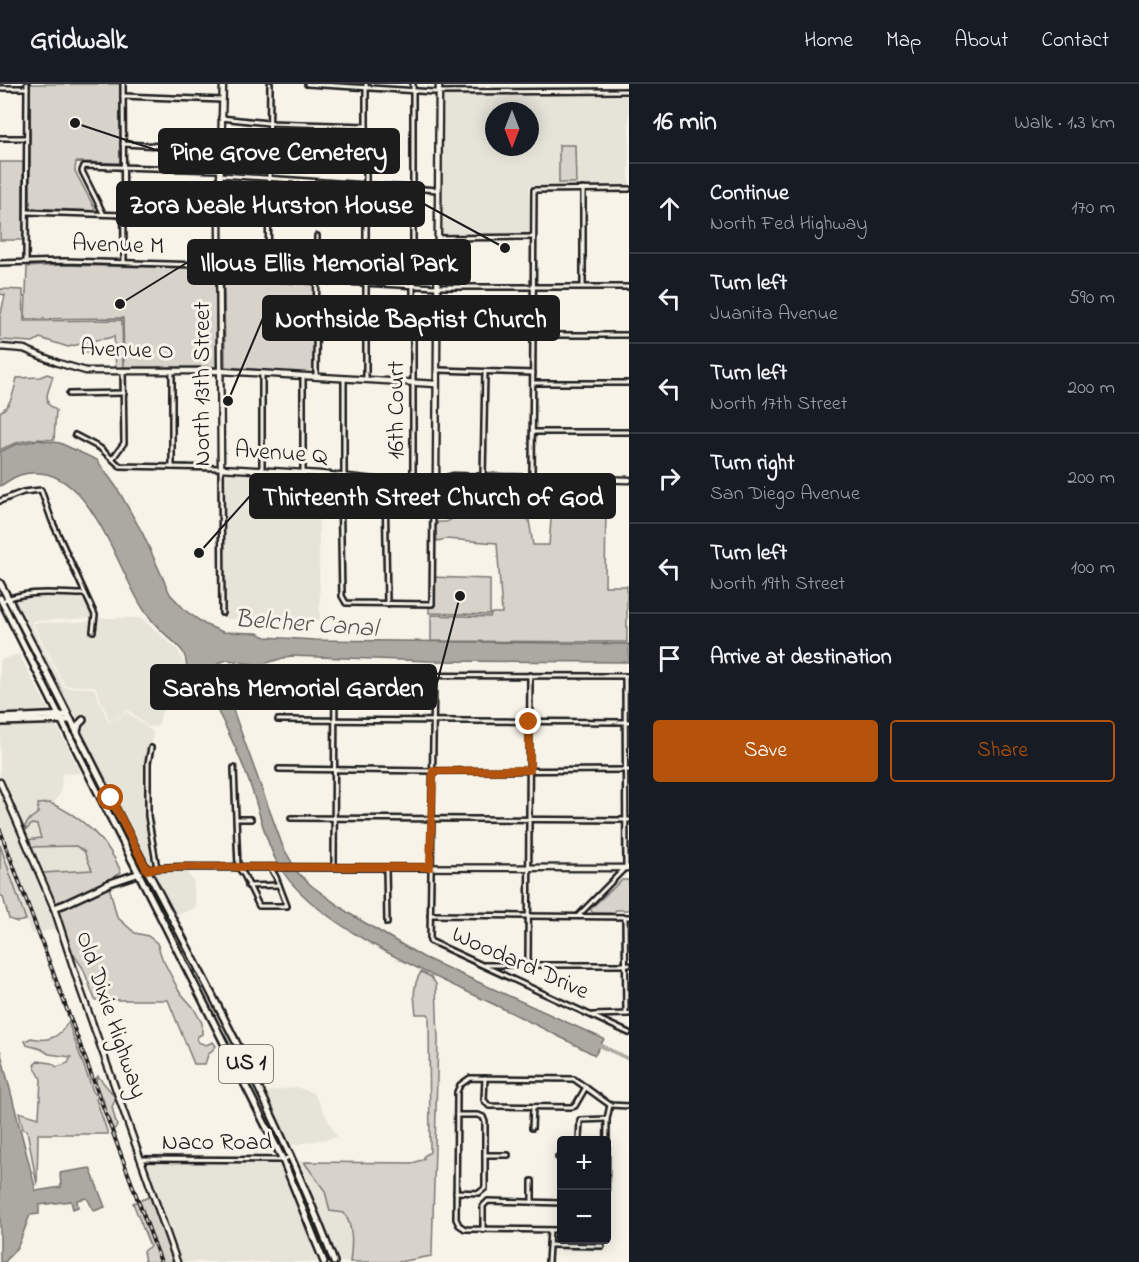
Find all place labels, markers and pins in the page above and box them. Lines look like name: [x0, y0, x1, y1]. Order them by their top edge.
callout: Pine Grove Cemetery: [159, 129, 399, 173]
callout: Zora Neale Hurston House: [117, 182, 424, 226]
callout: Illous Ellis Memorial Park: [188, 240, 470, 284]
callout: Northside Baptist Church: [263, 296, 559, 340]
callout: Thirteenth Street Church of God: [250, 474, 615, 518]
callout: Sarahs Memorial Garden: [151, 665, 436, 709]

